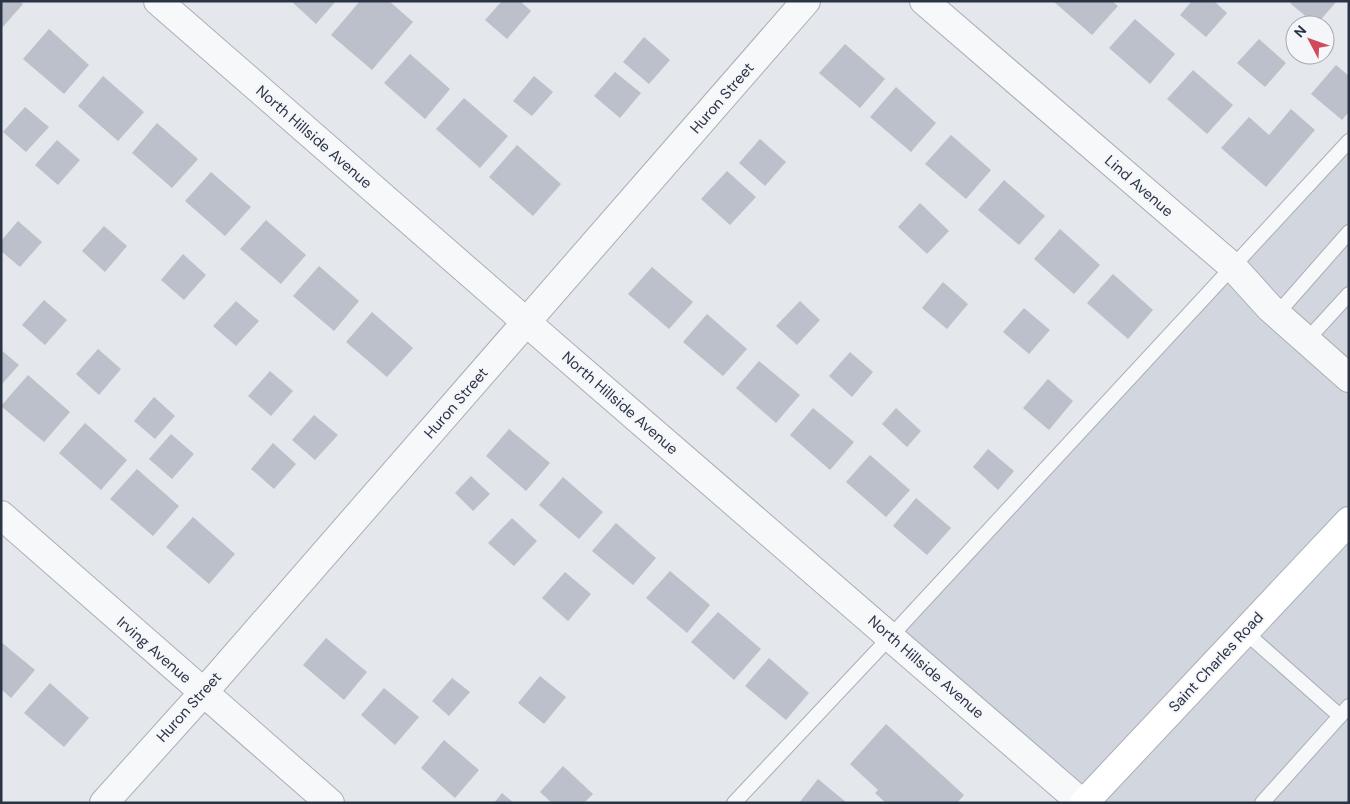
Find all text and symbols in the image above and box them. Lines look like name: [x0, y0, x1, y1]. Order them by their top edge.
north arrow: [1285, 15, 1335, 65]
text: N: [1290, 22, 1310, 41]
street label: Huron Street: [686, 58, 759, 138]
street label: North Hillside Avenue: [252, 81, 376, 193]
street label: Lind Avenue: [1101, 151, 1177, 221]
street label: North Hillside Avenue: [558, 347, 682, 459]
street label: Huron Street: [420, 363, 493, 443]
street label: Saint Charles Road: [1164, 608, 1268, 716]
street label: North Hillside Avenue: [864, 611, 988, 723]
street label: Irving Avenue: [113, 612, 195, 688]
street label: Huron Street: [152, 667, 226, 746]

